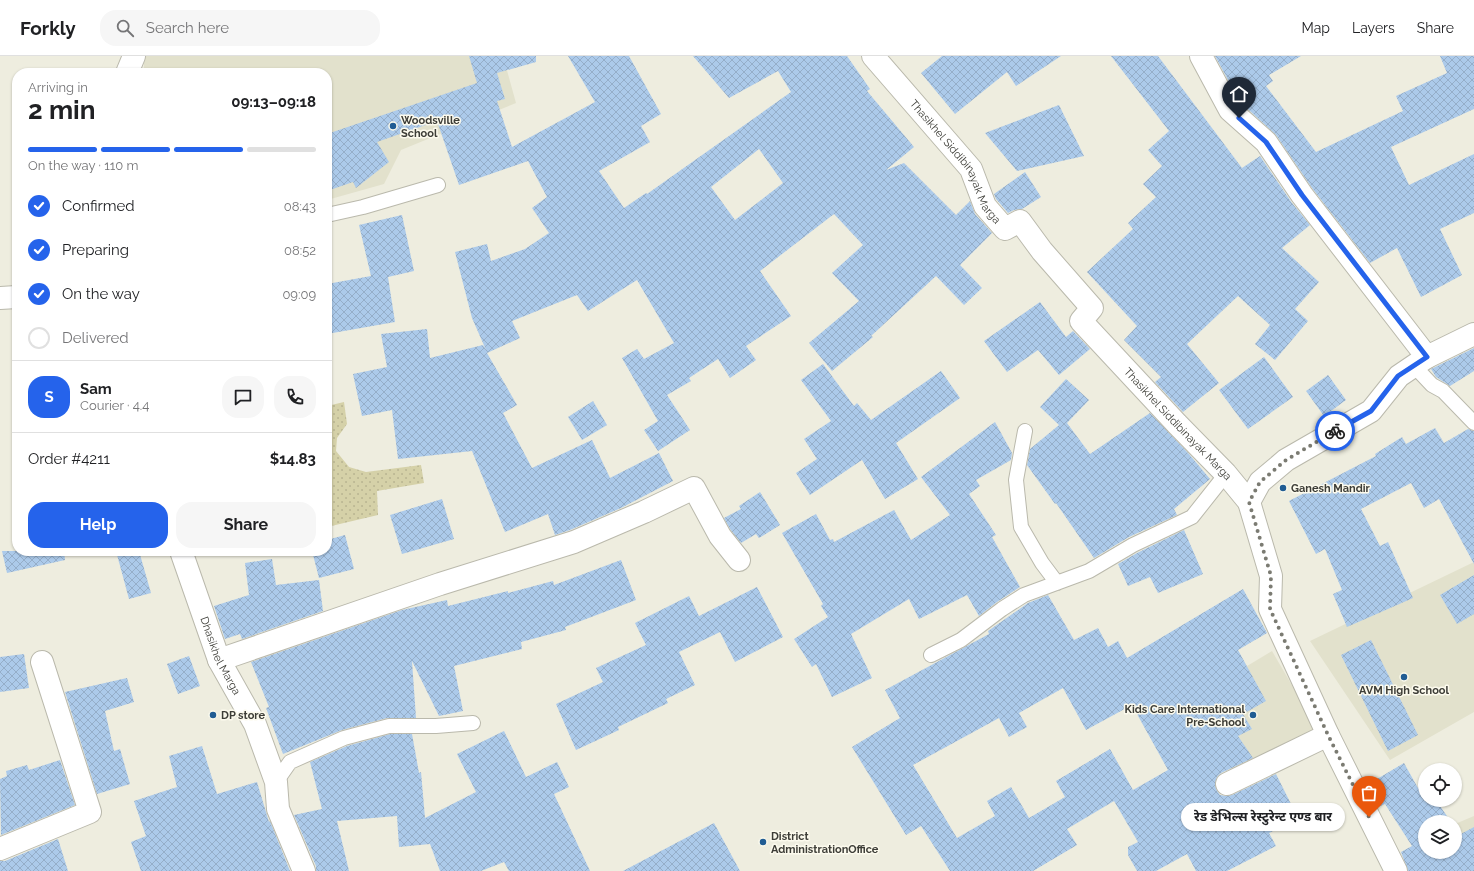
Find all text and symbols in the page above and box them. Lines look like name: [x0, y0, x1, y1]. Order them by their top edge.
search box: [100, 10, 380, 46]
text: Forkly: [20, 17, 76, 39]
icon: search: [114, 17, 136, 39]
text: Search here: [146, 19, 229, 37]
text: Map: [1302, 20, 1330, 36]
text: Layers: [1352, 20, 1395, 36]
text: Share: [1417, 20, 1454, 36]
pin: [1222, 77, 1256, 118]
text: Arriving in: [28, 80, 88, 95]
icon: home: [1228, 83, 1250, 105]
text: 09:13–09:18: [231, 93, 316, 111]
text: 2 min: [28, 95, 95, 125]
street label: Thasikhel Siddibinayak Marga: [907, 97, 1004, 226]
place label: Woodsville School: [401, 114, 460, 140]
marker: Woodsville School: [388, 121, 398, 131]
text: On the way · 110 m: [28, 158, 139, 173]
icon: check: [28, 195, 50, 217]
text: Confirmed: [62, 197, 135, 215]
text: 08:43: [284, 199, 316, 214]
icon: check: [28, 239, 50, 261]
text: Preparing: [62, 241, 129, 259]
text: 08:52: [284, 243, 316, 258]
icon: check: [28, 283, 50, 305]
text: On the way: [62, 285, 140, 303]
text: 09:09: [282, 287, 316, 302]
text: Delivered: [62, 329, 129, 347]
street label: Thasikhel Siddibinayak Marga: [1121, 365, 1235, 483]
button: chat: [222, 376, 264, 418]
button: phone: [274, 376, 316, 418]
text: Sam: [80, 380, 112, 398]
text: S: [44, 388, 54, 406]
text: Courier · 4.4: [80, 398, 149, 413]
courier: [1315, 411, 1355, 451]
icon: bike: [1324, 420, 1346, 442]
text: Order #4211: [28, 450, 110, 468]
text: $14.83: [270, 450, 316, 468]
place label: Ganesh Mandir: [1291, 482, 1371, 495]
marker: Ganesh Mandir: [1278, 483, 1288, 493]
button: Help: [28, 502, 168, 548]
button: Share: [176, 502, 316, 548]
street label: Dhasikhel Marga: [198, 615, 244, 697]
marker: AVM High School: [1399, 672, 1409, 682]
place label: AVM High School: [1359, 684, 1450, 697]
place label: Kids Care International Pre-School: [1125, 703, 1246, 729]
place label: DP store: [221, 709, 265, 722]
marker: DP store: [208, 710, 218, 720]
marker: Kids Care International Pre-School: [1248, 710, 1258, 720]
map controls: [1418, 763, 1462, 859]
button: locate: [1418, 763, 1462, 807]
pin: [1352, 776, 1386, 817]
icon: bag: [1358, 782, 1380, 804]
callout: रेड डेभिल्स रेस्टुरेन्ट एण्ड बार: [1181, 803, 1345, 831]
text: रेड डेभिल्स रेस्टुरेन्ट एण्ड बार: [1194, 809, 1332, 824]
button: layers: [1418, 815, 1462, 859]
place label: District AdministrationOffice: [771, 830, 879, 856]
marker: District AdministrationOffice: [758, 837, 768, 847]

